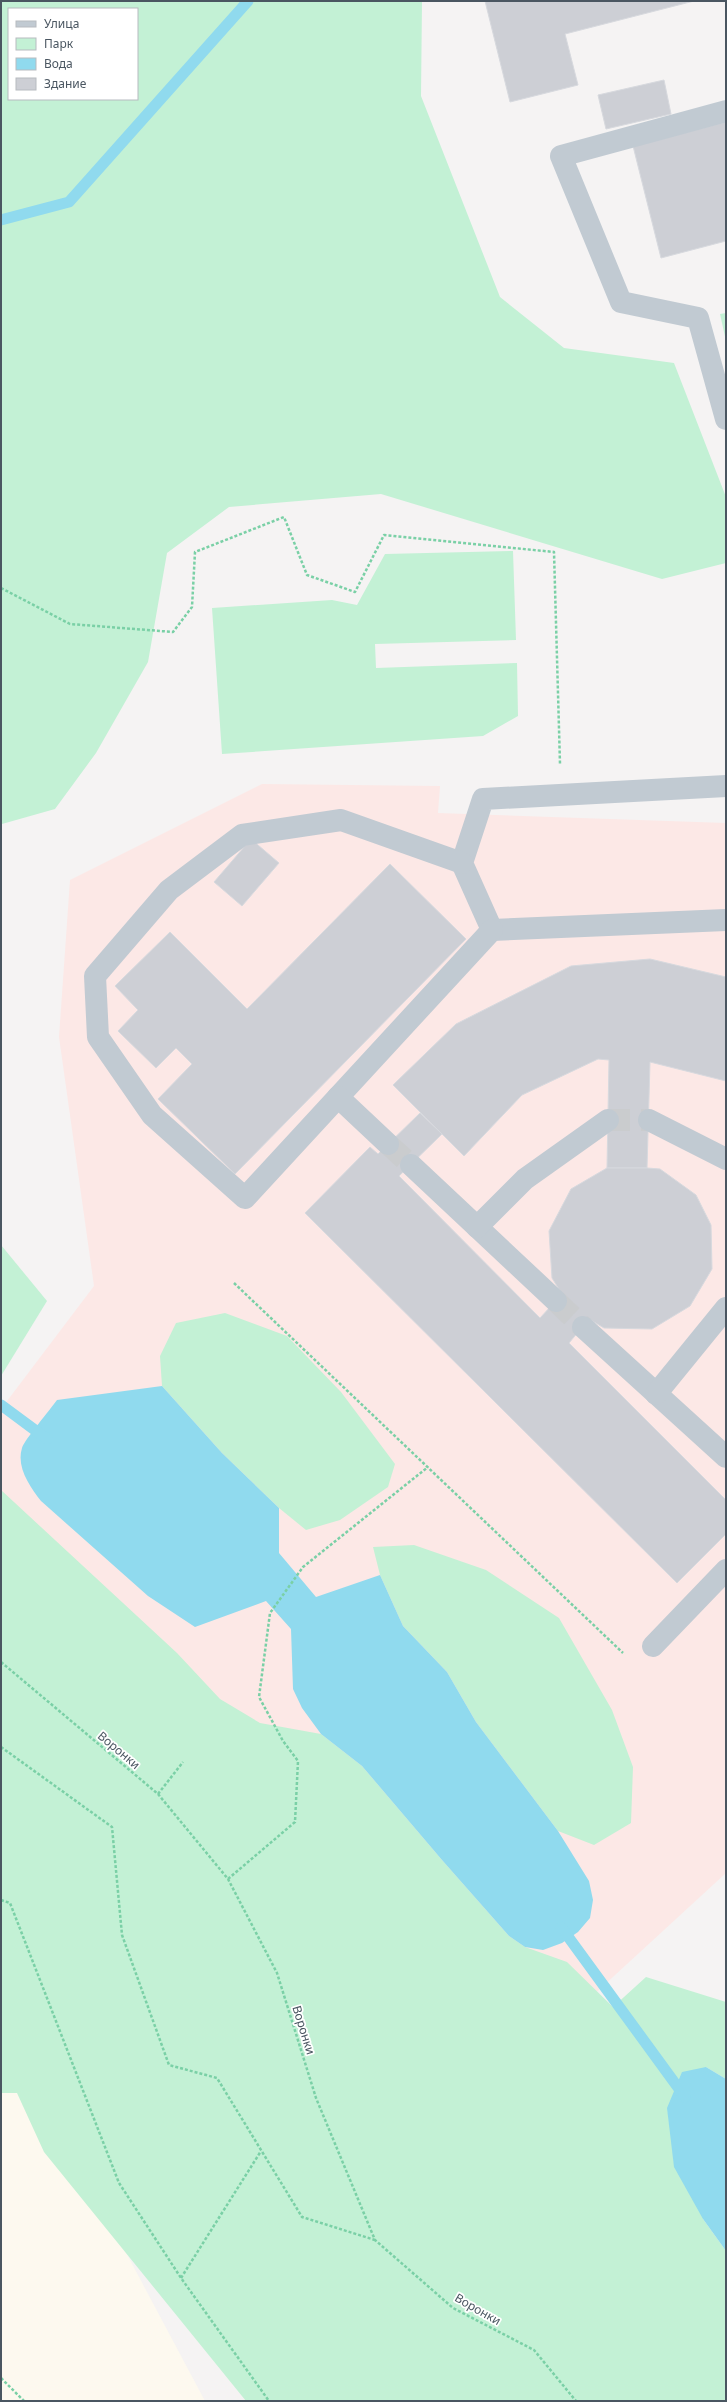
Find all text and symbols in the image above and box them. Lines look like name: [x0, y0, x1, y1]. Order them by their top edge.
legend: [8, 8, 138, 100]
text: Улица: [44, 15, 79, 32]
text: Парк: [44, 35, 74, 52]
text: Вода: [44, 55, 73, 72]
text: Здание: [44, 75, 87, 92]
street label: Воронки: [94, 1727, 144, 1773]
street label: Воронки: [288, 2003, 320, 2057]
street label: Воронки: [452, 2289, 504, 2329]

